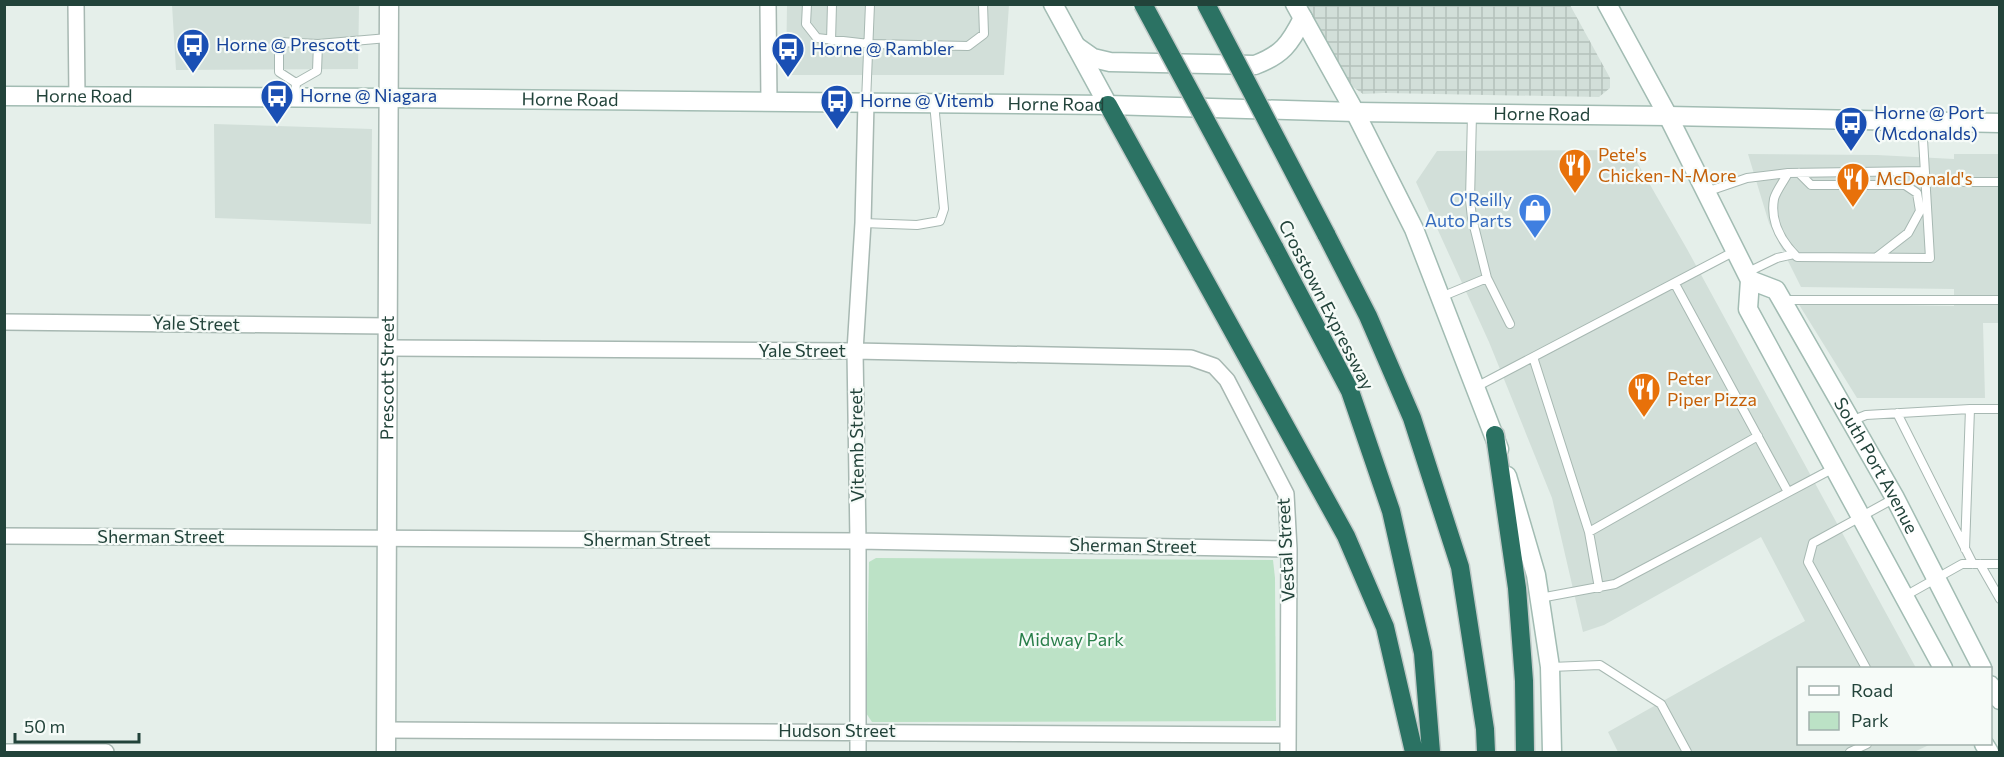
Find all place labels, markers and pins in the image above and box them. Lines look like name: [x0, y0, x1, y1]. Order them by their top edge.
bus stop icon: Horne @ Prescott: [175, 27, 211, 74]
bus stop icon: Horne @ Rambler: [770, 31, 806, 78]
place label: Horne @ Prescott: [216, 33, 360, 55]
place label: Horne @ Rambler: [811, 37, 954, 59]
bus stop icon: Horne @ Niagara: [259, 78, 295, 125]
bus stop icon: Horne @ Vitemb: [819, 83, 855, 130]
place label: Horne @ Niagara: [300, 84, 437, 106]
place label: Horne @ Vitemb: [860, 89, 994, 111]
place label: Horne @ Port (Mcdonalds): [1874, 101, 1984, 144]
bus stop icon: Horne @ Port (Mcdonalds): [1833, 105, 1869, 152]
place label: Pete's Chicken-N-More: [1598, 143, 1736, 186]
restaurant icon: Pete's Chicken-N-More: [1557, 147, 1593, 194]
restaurant icon: McDonald's: [1835, 161, 1871, 208]
place label: McDonald's: [1876, 167, 1973, 189]
place label: O'Reilly Auto Parts: [1425, 188, 1512, 231]
shop icon: O'Reilly Auto Parts: [1517, 192, 1553, 239]
place label: Peter Piper Pizza: [1667, 367, 1757, 410]
restaurant icon: Peter Piper Pizza: [1626, 371, 1662, 418]

